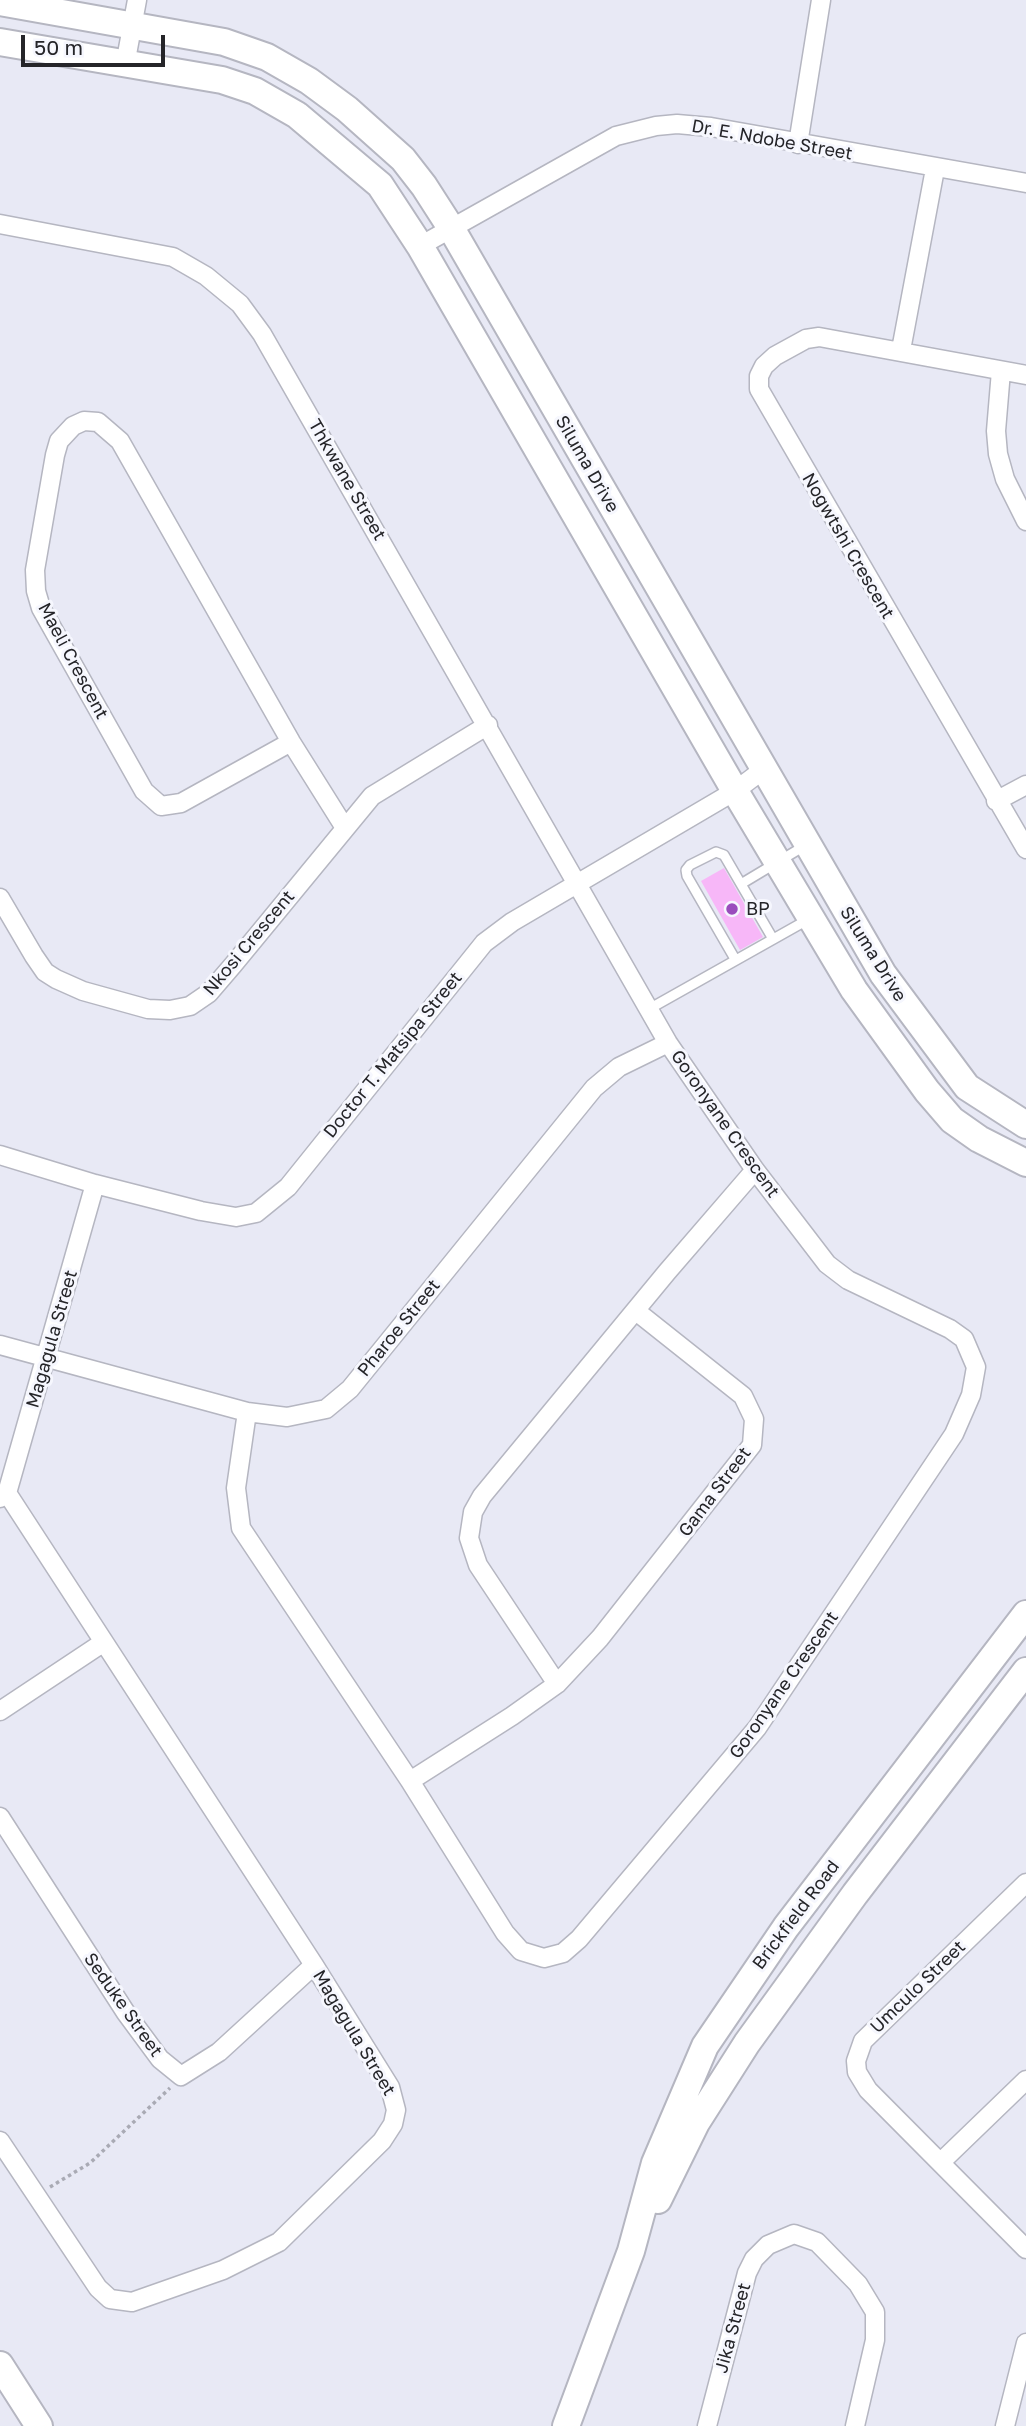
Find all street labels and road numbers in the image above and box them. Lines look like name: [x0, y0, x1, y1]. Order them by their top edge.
street label: Dr. E. Ndobe Street: [690, 115, 854, 165]
street label: Siluma Drive: [551, 412, 623, 516]
street label: Thkwane Street: [304, 416, 390, 544]
street label: Nogwtshi Crescent: [797, 469, 899, 623]
street label: Maeli Crescent: [33, 599, 113, 723]
street label: Nkosi Crescent: [199, 886, 299, 1000]
street label: Siluma Drive: [835, 902, 911, 1006]
street label: Doctor T. Matsipa Street: [319, 968, 467, 1142]
street label: Goronyane Crescent: [666, 1046, 784, 1202]
street label: Magagula Street: [22, 1268, 82, 1410]
street label: Pharoe Street: [353, 1275, 445, 1381]
street label: Gama Street: [674, 1443, 756, 1541]
street label: Goronyane Crescent: [725, 1607, 843, 1763]
street label: Brickfield Road: [748, 1856, 844, 1974]
street label: Umculo Street: [866, 1936, 970, 2038]
street label: Seduke Street: [79, 1949, 167, 2061]
street label: Magagula Street: [308, 1966, 400, 2100]
street label: Jika Street: [711, 2280, 755, 2376]

